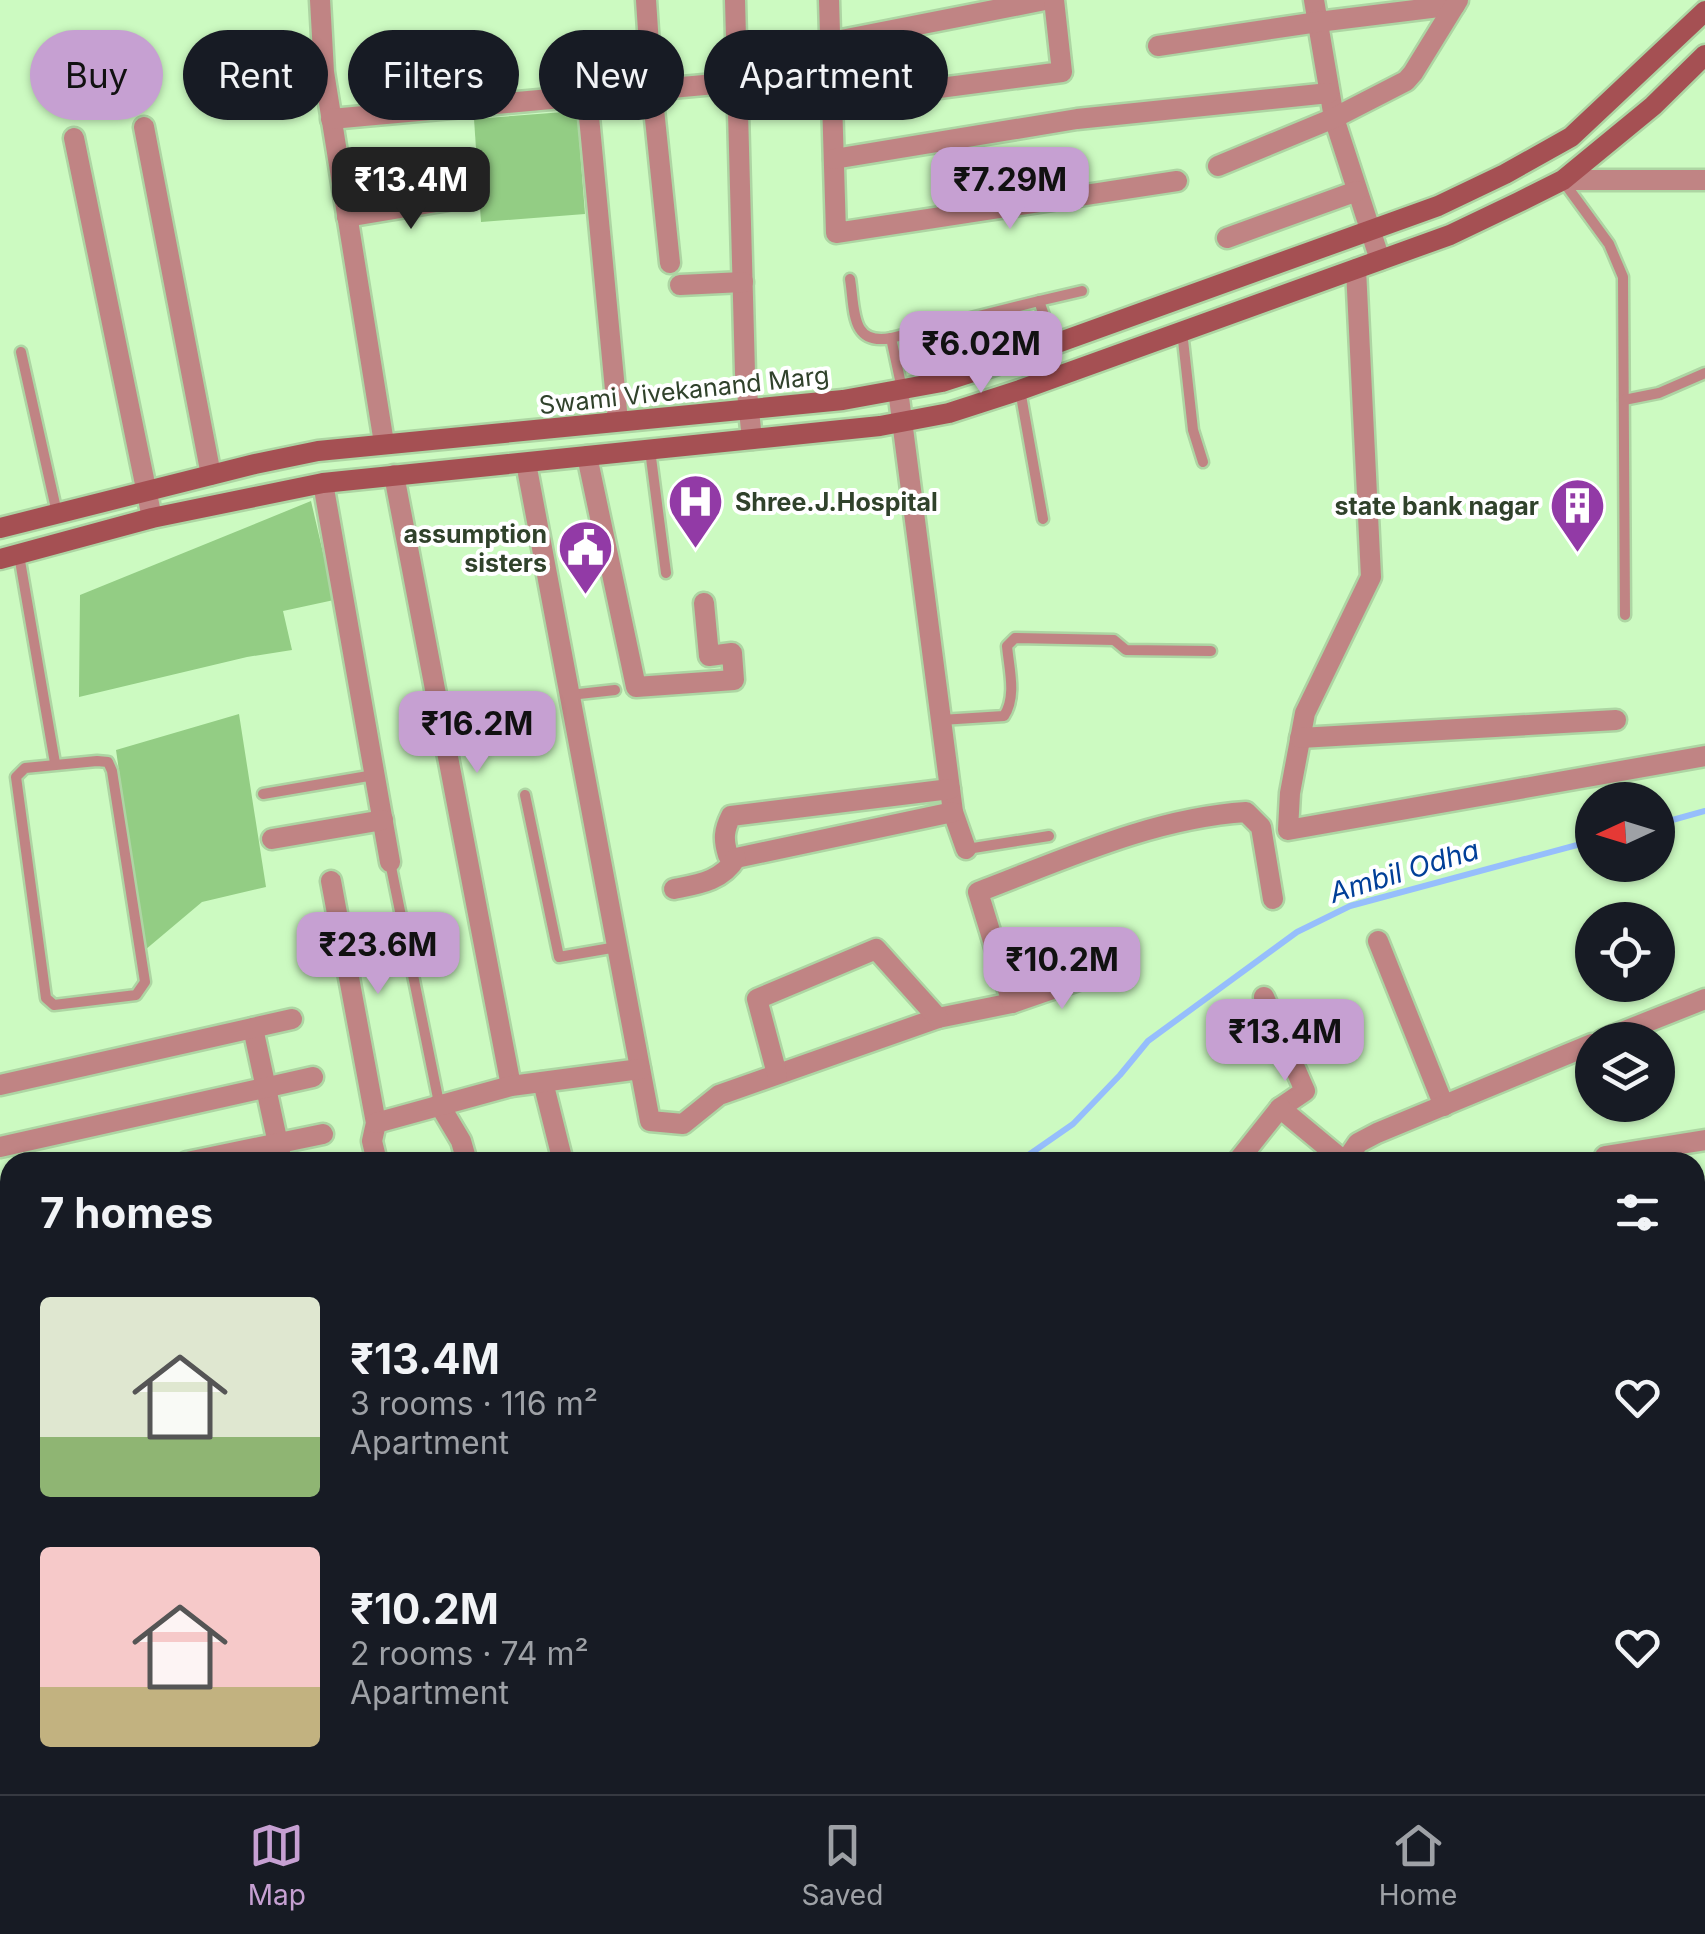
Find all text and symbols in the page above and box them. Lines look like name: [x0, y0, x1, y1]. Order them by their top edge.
chip: Buy: [30, 30, 163, 120]
chip: Rent: [183, 30, 328, 120]
chip: Filters: [348, 30, 519, 120]
chip: New: [539, 30, 684, 120]
chip: Apartment: [704, 30, 948, 120]
pin: ₹13.4M: [330, 147, 492, 232]
pin: ₹7.29M: [929, 147, 1091, 232]
text: ₹13.4M: [354, 160, 468, 199]
text: ₹7.29M: [953, 160, 1067, 199]
pin: ₹6.02M: [900, 311, 1062, 396]
text: ₹6.02M: [921, 324, 1041, 363]
street label: Swami Vivekanand Marg: [537, 360, 831, 420]
hospital icon: Shree.J.Hospital: [666, 472, 726, 551]
building icon: state bank nagar: [1548, 476, 1608, 555]
place label: Shree.J.Hospital: [735, 487, 938, 517]
place label: state bank nagar: [1334, 491, 1539, 521]
public building icon: assumption sisters: [556, 518, 616, 597]
place label: assumption sisters: [404, 519, 547, 578]
pin: ₹16.2M: [396, 691, 558, 776]
text: ₹16.2M: [421, 704, 533, 743]
north arrow: [1575, 782, 1675, 882]
map controls: [1575, 782, 1675, 1122]
water label: Ambil Odha: [1324, 832, 1483, 910]
button: locate: [1575, 902, 1675, 1002]
pin: ₹23.6M: [297, 912, 459, 997]
text: ₹23.6M: [319, 925, 437, 964]
pin: ₹10.2M: [981, 927, 1143, 1012]
text: ₹10.2M: [1005, 940, 1119, 979]
pin: ₹13.4M: [1204, 999, 1366, 1084]
text: ₹13.4M: [1228, 1012, 1342, 1051]
button: layers: [1575, 1022, 1675, 1122]
icon: filters: [1610, 1185, 1665, 1240]
text: 7 homes: [40, 1187, 213, 1238]
text: ₹13.4M: [350, 1333, 500, 1384]
icon: home: [120, 1337, 240, 1457]
icon: heart: [1610, 1370, 1665, 1425]
text: 3 rooms · 116 m²: [350, 1384, 598, 1423]
text: Apartment: [350, 1423, 509, 1462]
text: ₹10.2M: [350, 1583, 499, 1634]
icon: home: [120, 1587, 240, 1707]
icon: heart: [1610, 1620, 1665, 1675]
text: 2 rooms · 74 m²: [350, 1634, 589, 1673]
text: Apartment: [350, 1673, 509, 1712]
tab: Map: [248, 1818, 306, 1912]
tab: Saved: [801, 1818, 883, 1912]
tab: Home: [1379, 1818, 1457, 1912]

